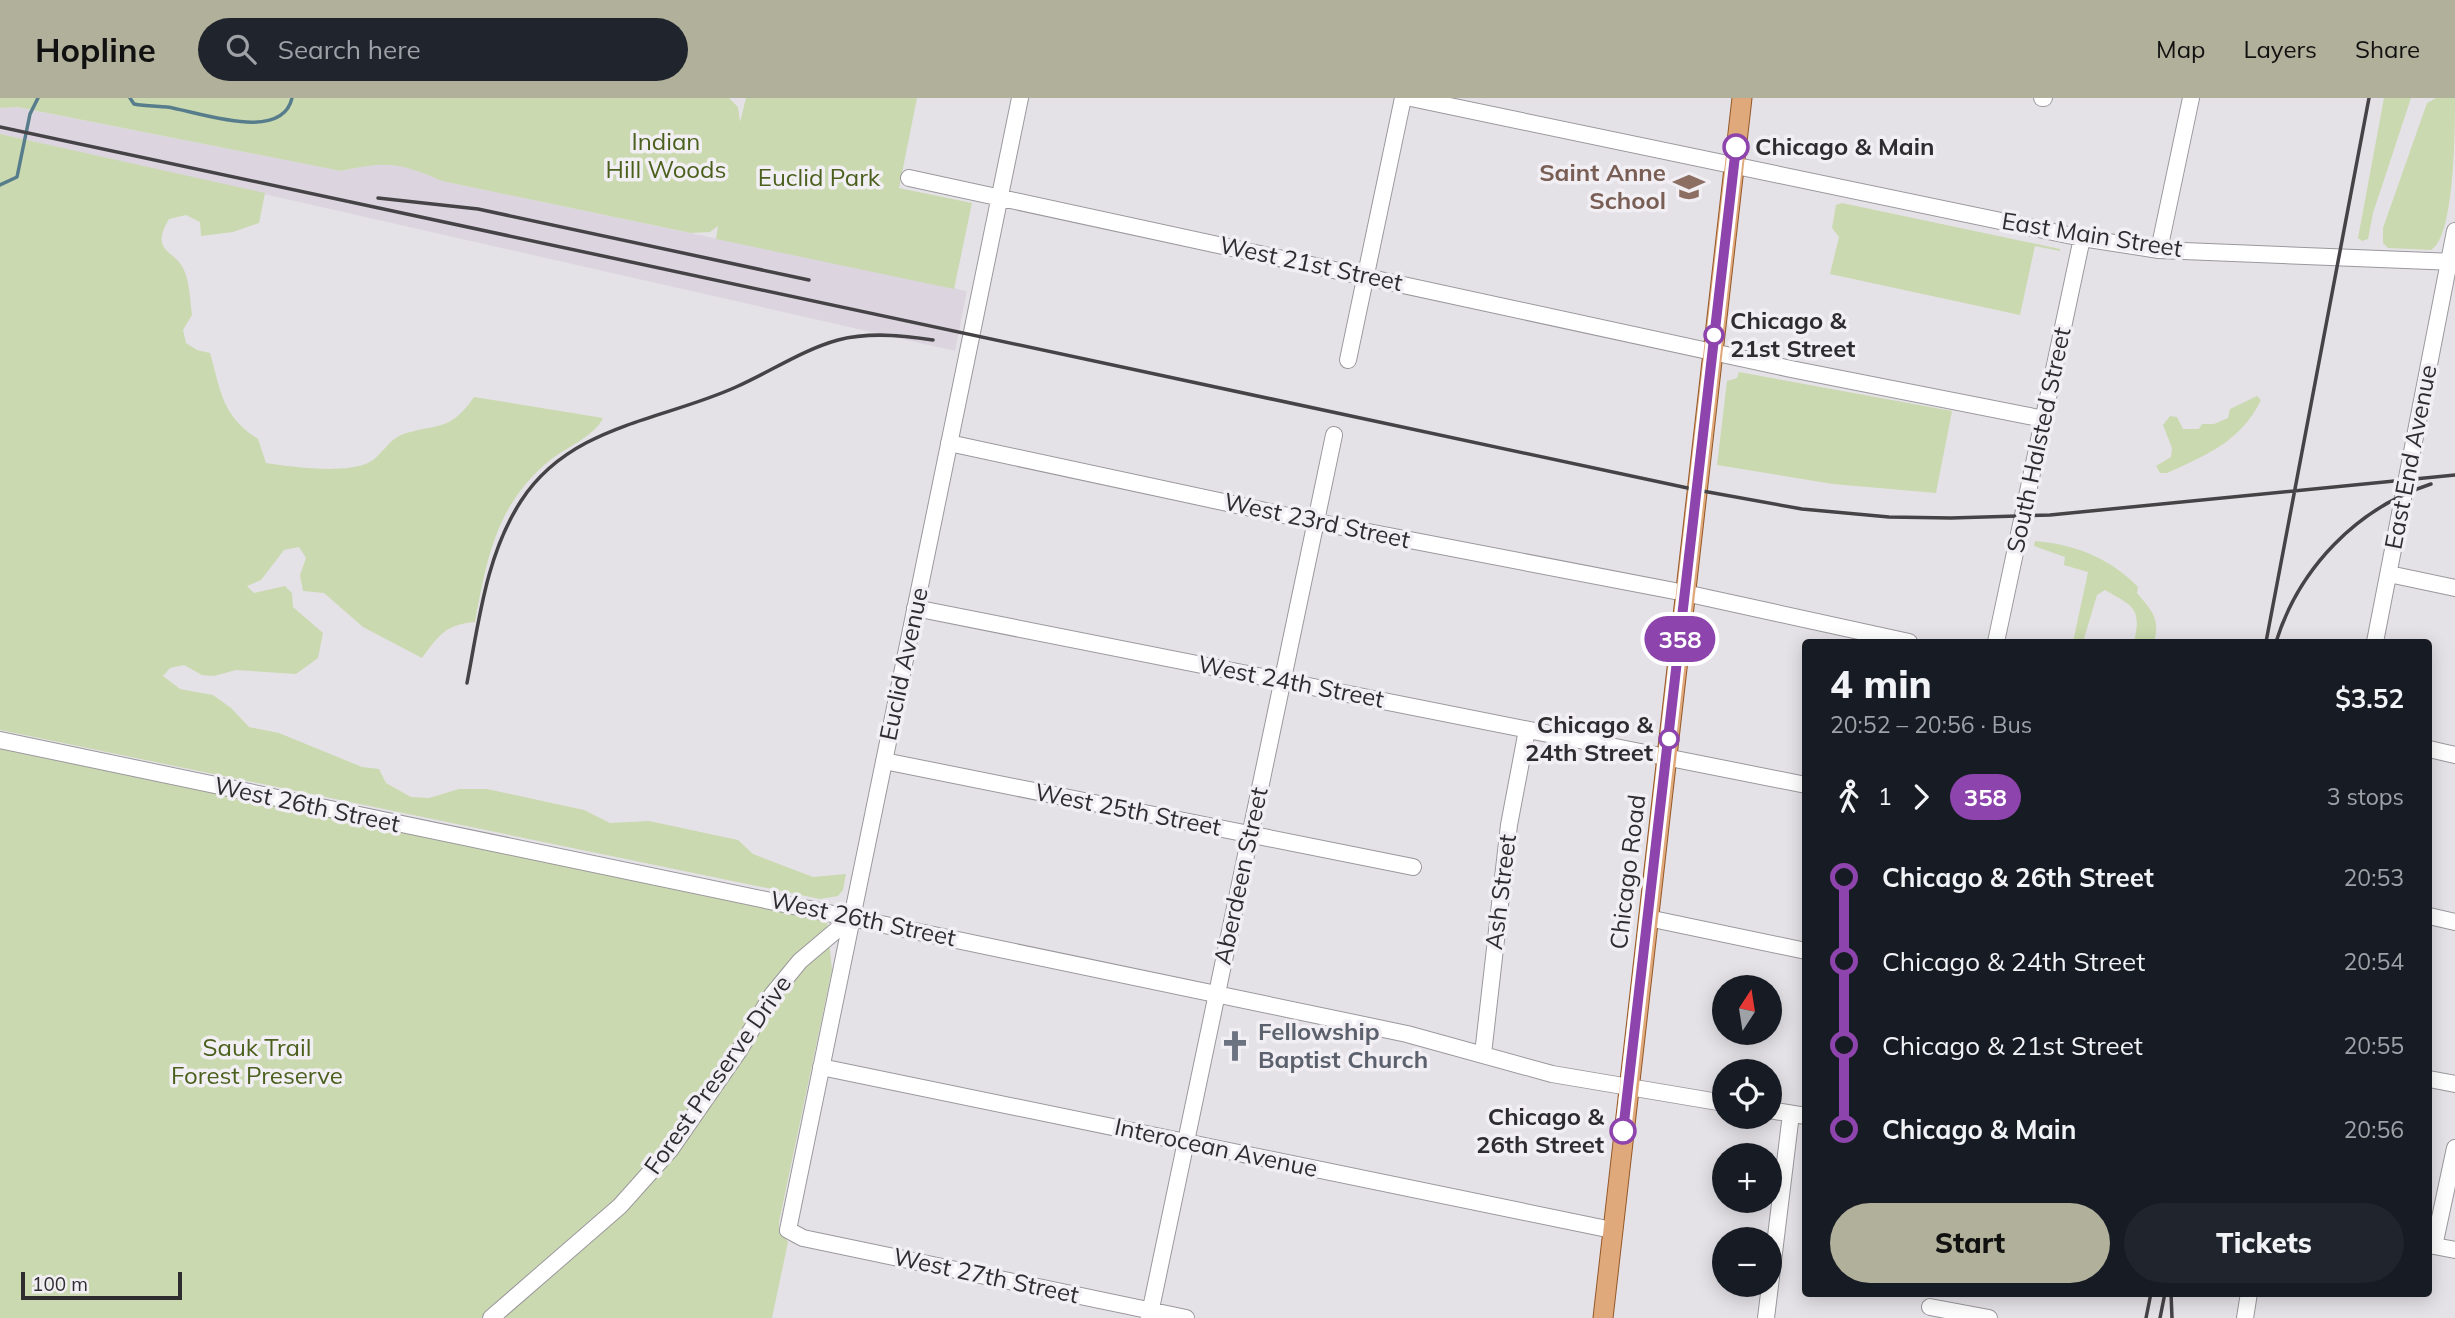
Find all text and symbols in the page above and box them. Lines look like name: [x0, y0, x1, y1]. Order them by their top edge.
search box: [198, 18, 688, 81]
text: Hopline: [35, 29, 156, 70]
icon: search: [222, 30, 260, 68]
text: Search here: [278, 33, 421, 66]
text: Map: [2156, 34, 2205, 64]
text: Layers: [2243, 34, 2317, 64]
text: Share: [2355, 34, 2420, 64]
park label: Indian Hill Woods: [606, 126, 726, 184]
place label: Chicago & Main: [1755, 131, 1934, 161]
marker: Chicago & Main: [1723, 134, 1749, 160]
place label: Saint Anne School: [1539, 157, 1666, 215]
park label: Euclid Park: [758, 162, 881, 192]
school or university icon: Saint Anne School: [1672, 170, 1706, 204]
street label: East Main Street: [2000, 205, 2184, 263]
street label: West 21st Street: [1217, 229, 1405, 297]
place label: Chicago & 21st Street: [1730, 305, 1855, 363]
street label: South Halsted Street: [1999, 324, 2077, 555]
marker: Chicago & 21st Street: [1704, 325, 1724, 345]
street label: East End Avenue: [2377, 362, 2443, 552]
street label: West 23rd Street: [1222, 486, 1413, 554]
street label: Euclid Avenue: [872, 585, 934, 743]
line badge: 358: [1640, 616, 1720, 662]
text: 358: [1658, 624, 1702, 654]
street label: West 24th Street: [1196, 648, 1387, 714]
text: 4 min: [1830, 660, 1932, 708]
text: $3.52: [2335, 682, 2404, 715]
place label: Chicago & 24th Street: [1525, 709, 1653, 767]
text: 20:52 – 20:56 · Bus: [1830, 710, 2032, 739]
marker: Chicago & 24th Street: [1659, 729, 1679, 749]
street label: West 26th Street: [212, 770, 403, 838]
street label: West 25th Street: [1033, 776, 1224, 842]
icon: walk: [1830, 778, 1868, 816]
icon: forward: [1902, 778, 1940, 816]
text: 1: [1878, 782, 1892, 811]
text: 358: [1964, 782, 2007, 812]
text: 3 stops: [2327, 782, 2404, 811]
street label: Aberdeen Street: [1207, 784, 1273, 967]
street label: Chicago Road: [1603, 793, 1651, 951]
street label: Ash Street: [1478, 832, 1522, 951]
text: Chicago & 26th Street: [1882, 861, 2154, 894]
text: 20:53: [2344, 863, 2404, 892]
street label: West 26th Street: [768, 884, 959, 952]
text: Chicago & 24th Street: [1882, 945, 2145, 978]
text: 20:54: [2344, 947, 2404, 976]
street label: Forest Preserve Drive: [637, 969, 797, 1180]
north arrow: [1712, 975, 1782, 1045]
map controls: [1712, 975, 1782, 1297]
place label: Fellowship Baptist Church: [1258, 1016, 1428, 1074]
church icon: Fellowship Baptist Church: [1218, 1029, 1252, 1063]
text: Chicago & 21st Street: [1882, 1029, 2143, 1062]
text: 20:55: [2344, 1031, 2404, 1060]
park label: Sauk Trail Forest Preserve: [171, 1032, 343, 1090]
button: locate: [1712, 1059, 1782, 1129]
place label: Chicago & 26th Street: [1476, 1101, 1604, 1159]
street label: Interocean Avenue: [1112, 1111, 1321, 1183]
text: Chicago & Main: [1882, 1113, 2076, 1146]
text: 20:56: [2344, 1115, 2404, 1144]
marker: Chicago & 26th Street: [1610, 1118, 1636, 1144]
button: +: [1712, 1143, 1782, 1213]
button: Start: [1830, 1203, 2110, 1283]
button: Tickets: [2124, 1203, 2404, 1283]
button: −: [1712, 1227, 1782, 1297]
street label: West 27th Street: [891, 1241, 1082, 1309]
scale bar: [21, 1269, 182, 1301]
text: 100 m: [32, 1272, 88, 1296]

